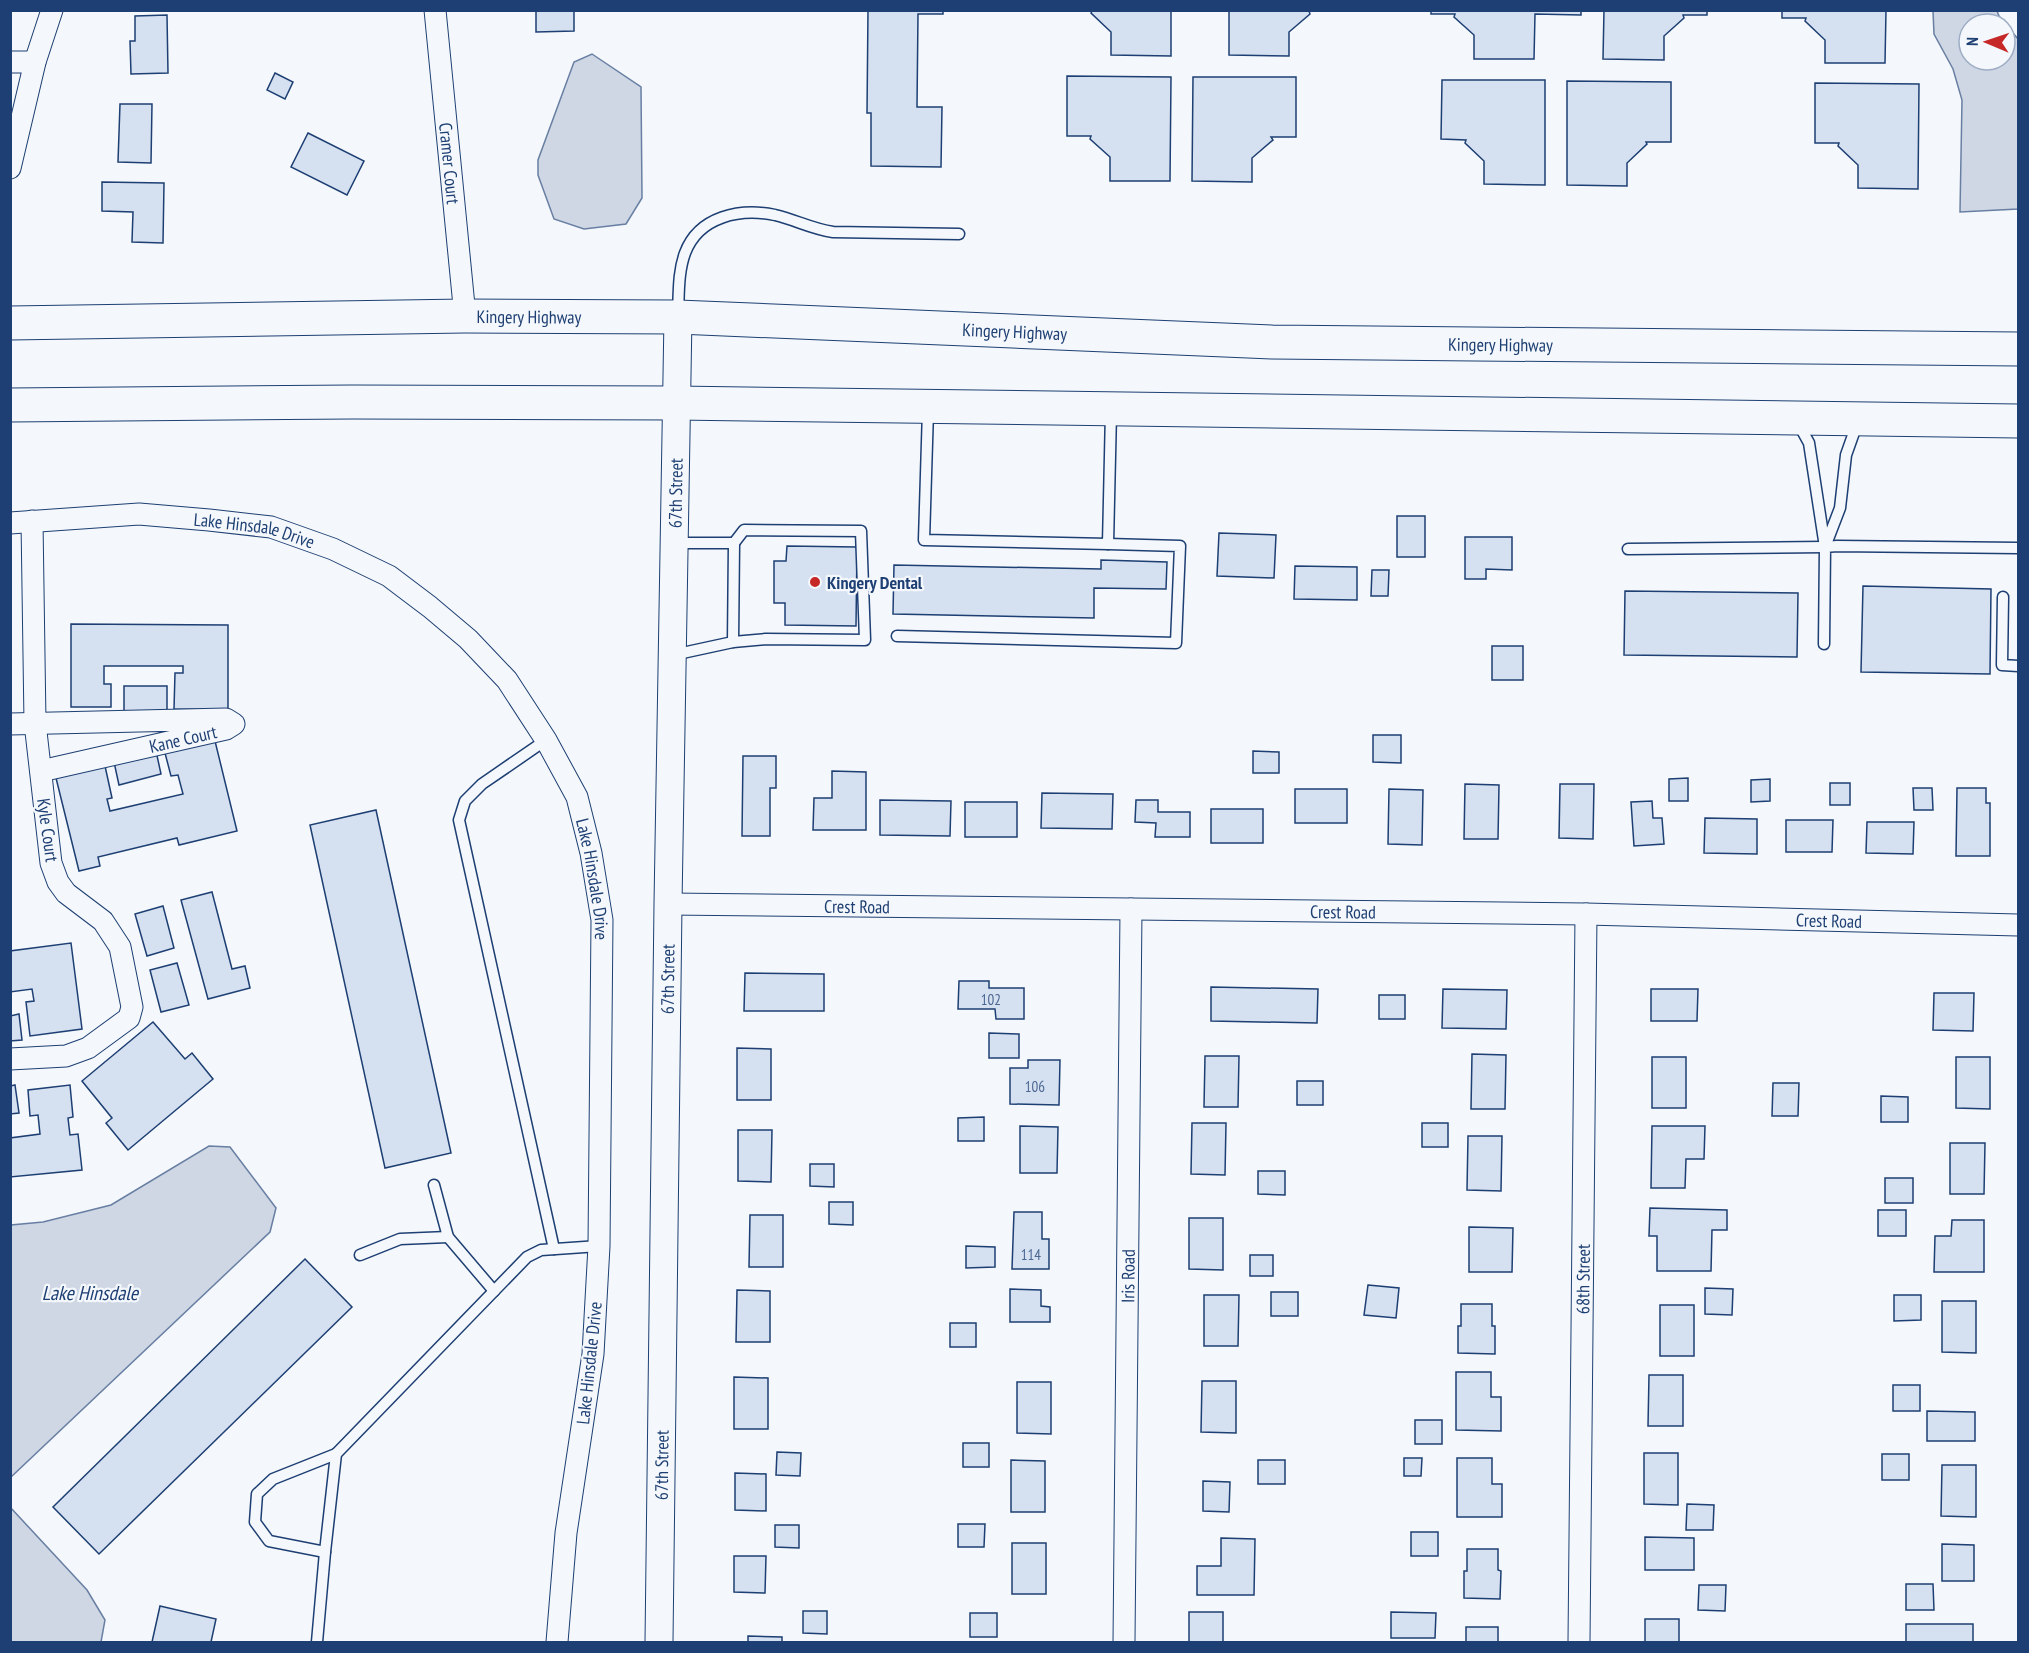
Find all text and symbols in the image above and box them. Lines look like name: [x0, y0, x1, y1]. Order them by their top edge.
north arrow: [1957, 12, 2017, 72]
text: N: [1962, 37, 1982, 46]
street label: Cramer Court: [435, 121, 465, 205]
street label: Kingery Highway: [476, 305, 582, 328]
street label: Kingery Highway: [962, 317, 1068, 345]
street label: Kingery Highway: [1448, 332, 1553, 356]
street label: 67th Street: [663, 458, 687, 528]
street label: Lake Hinsdale Drive: [193, 507, 318, 553]
place label: Kingery Dental: [827, 571, 923, 594]
marker: Kingery Dental: [808, 575, 822, 589]
street label: Kane Court: [147, 720, 219, 758]
street label: Kyle Court: [32, 797, 64, 863]
street label: Lake Hinsdale Drive: [571, 816, 614, 940]
street label: Crest Road: [824, 894, 890, 918]
street label: Crest Road: [1310, 899, 1376, 923]
street label: Crest Road: [1796, 908, 1862, 933]
street label: 67th Street: [655, 944, 679, 1014]
house number: 102: [981, 990, 1001, 1009]
house number: 106: [1025, 1077, 1045, 1096]
street label: 68th Street: [1571, 1244, 1594, 1314]
house number: 114: [1021, 1245, 1041, 1264]
street label: Iris Road: [1116, 1249, 1139, 1303]
water label: Lake Hinsdale: [42, 1280, 140, 1306]
street label: Lake Hinsdale Drive: [571, 1301, 607, 1425]
street label: 67th Street: [649, 1430, 673, 1500]

